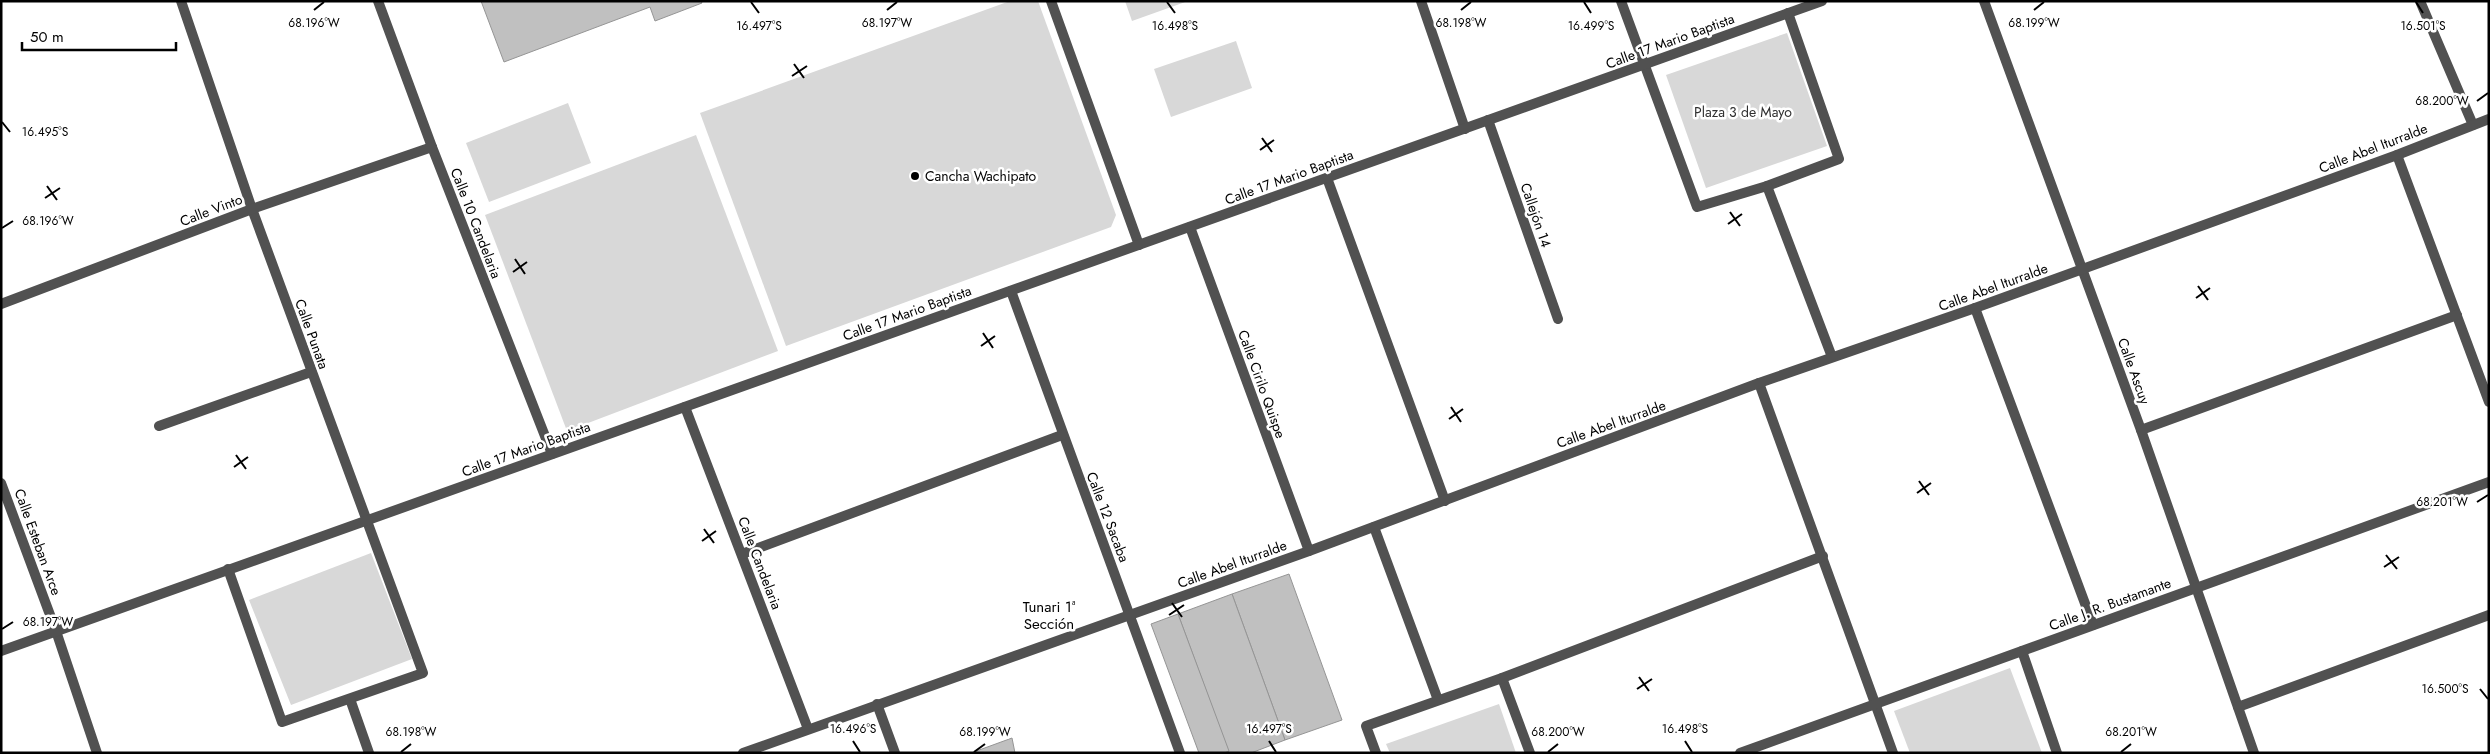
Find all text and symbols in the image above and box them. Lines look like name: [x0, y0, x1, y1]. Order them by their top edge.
street label: Calle 17 Mario Baptista: [1603, 8, 1737, 74]
text: 68.196°W: [288, 14, 340, 32]
text: 68.197°W: [862, 14, 912, 32]
text: 68.198°W: [1436, 14, 1487, 32]
text: 68.199°W: [2008, 14, 2060, 32]
text: 16.497°S: [736, 17, 782, 35]
text: 16.498°S: [1152, 17, 1199, 35]
text: 16.499°S: [1568, 17, 1615, 35]
text: 16.501°S: [2400, 17, 2446, 35]
scale bar: [22, 20, 176, 52]
text: 50 m: [30, 26, 64, 48]
text: 68.200°W: [2415, 92, 2469, 110]
park label: Plaza 3 de Mayo: [1694, 102, 1792, 122]
street label: Calle Abel Iturralde: [2316, 118, 2430, 178]
text: 16.495°S: [22, 123, 69, 141]
street label: Calle 17 Mario Baptista: [1222, 144, 1356, 210]
street label: Calle 10 Candelaria: [446, 165, 506, 281]
place label: Cancha Wachipato: [925, 166, 1037, 186]
marker: Cancha Wachipato: [909, 170, 921, 182]
street label: Callejón 14: [1516, 180, 1556, 250]
street label: Calle Vinto: [177, 189, 245, 231]
text: 68.196°W: [22, 212, 74, 230]
street label: Calle Abel Iturralde: [1936, 258, 2050, 316]
street label: Calle 17 Mario Baptista: [840, 280, 974, 346]
street label: Calle Punata: [290, 296, 334, 372]
street label: Calle Cirilo Quispe: [1233, 327, 1291, 441]
street label: Calle Ascuy: [2113, 335, 2156, 408]
street label: Calle Abel Iturralde: [1554, 395, 1668, 453]
street label: Calle 17 Mario Baptista: [459, 416, 593, 482]
street label: Calle 12 Sacaba: [1082, 469, 1134, 565]
street label: Calle Esteban Arce: [9, 486, 67, 598]
text: 68.201°W: [2416, 493, 2468, 511]
street label: Calle Candelaria: [733, 514, 787, 612]
street label: Calle Abel Iturralde: [1175, 535, 1289, 593]
street label: Calle J. R. Bustamante: [2046, 573, 2174, 635]
district label: Tunari 1ª Sección: [1023, 596, 1076, 635]
text: 68.197°W: [23, 613, 73, 631]
text: 16.500°S: [2422, 680, 2469, 698]
text: 16.496°S: [830, 720, 877, 738]
text: 16.497°S: [1246, 720, 1292, 738]
text: 16.498°S: [1662, 720, 1709, 738]
text: 68.198°W: [386, 723, 437, 741]
text: 68.199°W: [959, 723, 1011, 741]
text: 68.200°W: [1531, 723, 1585, 741]
text: 68.201°W: [2105, 723, 2157, 741]

